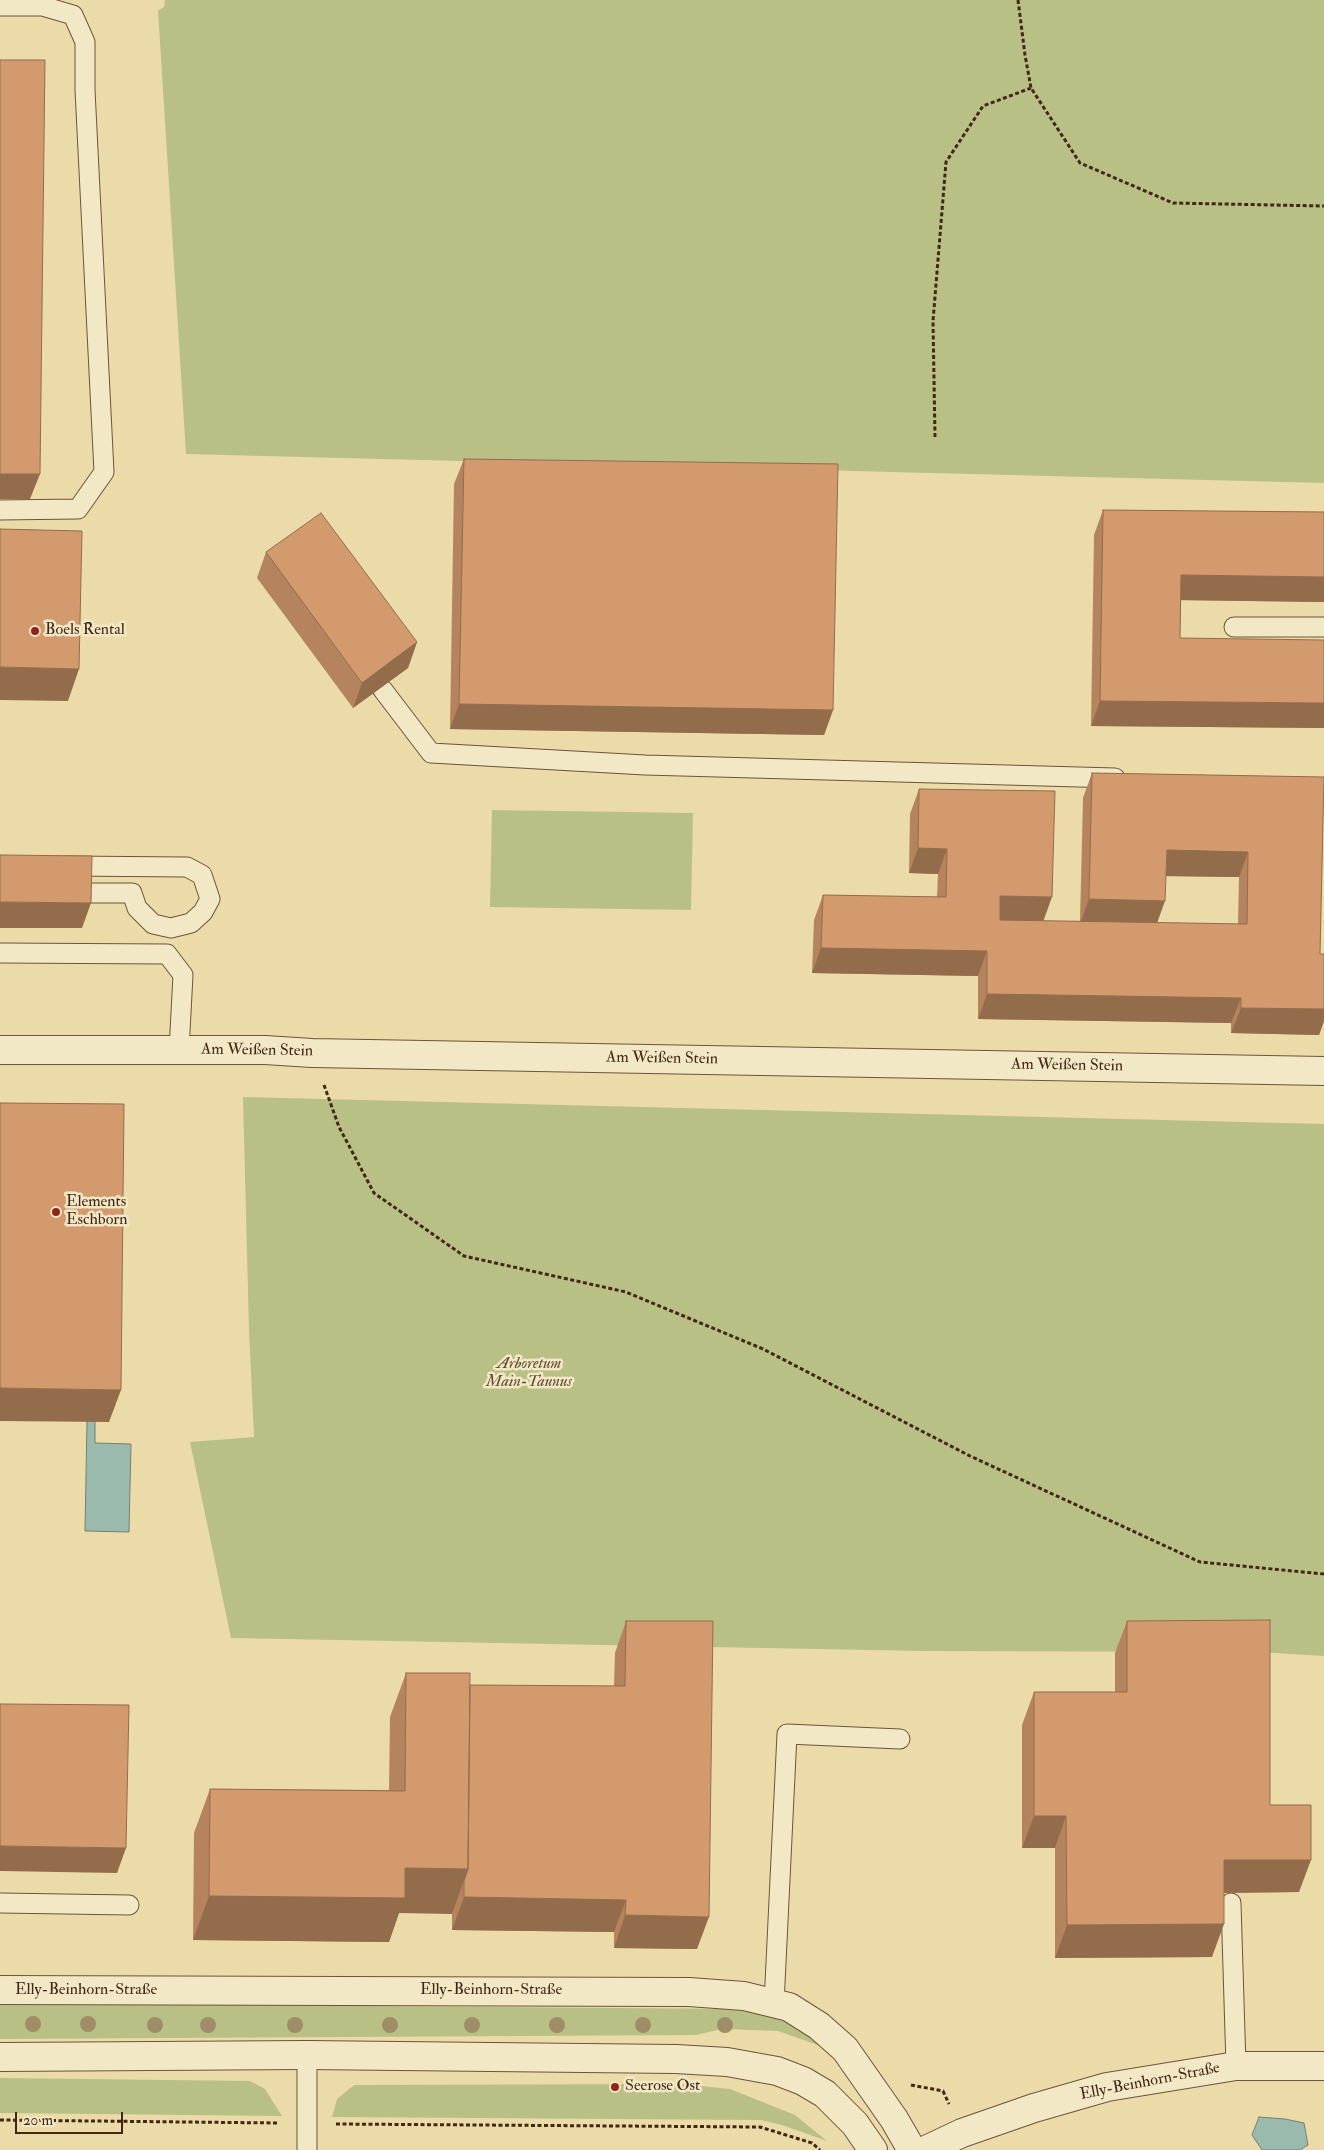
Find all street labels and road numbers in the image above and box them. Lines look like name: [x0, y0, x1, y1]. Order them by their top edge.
street label: Am Weißen Stein: [201, 1040, 313, 1062]
street label: Am Weißen Stein: [606, 1048, 718, 1070]
street label: Am Weißen Stein: [1011, 1055, 1123, 1077]
street label: Elly-Beinhorn-Straße: [15, 1981, 157, 2001]
street label: Elly-Beinhorn-Straße: [420, 1981, 562, 2001]
street label: Elly-Beinhorn-Straße: [1078, 2059, 1222, 2105]

